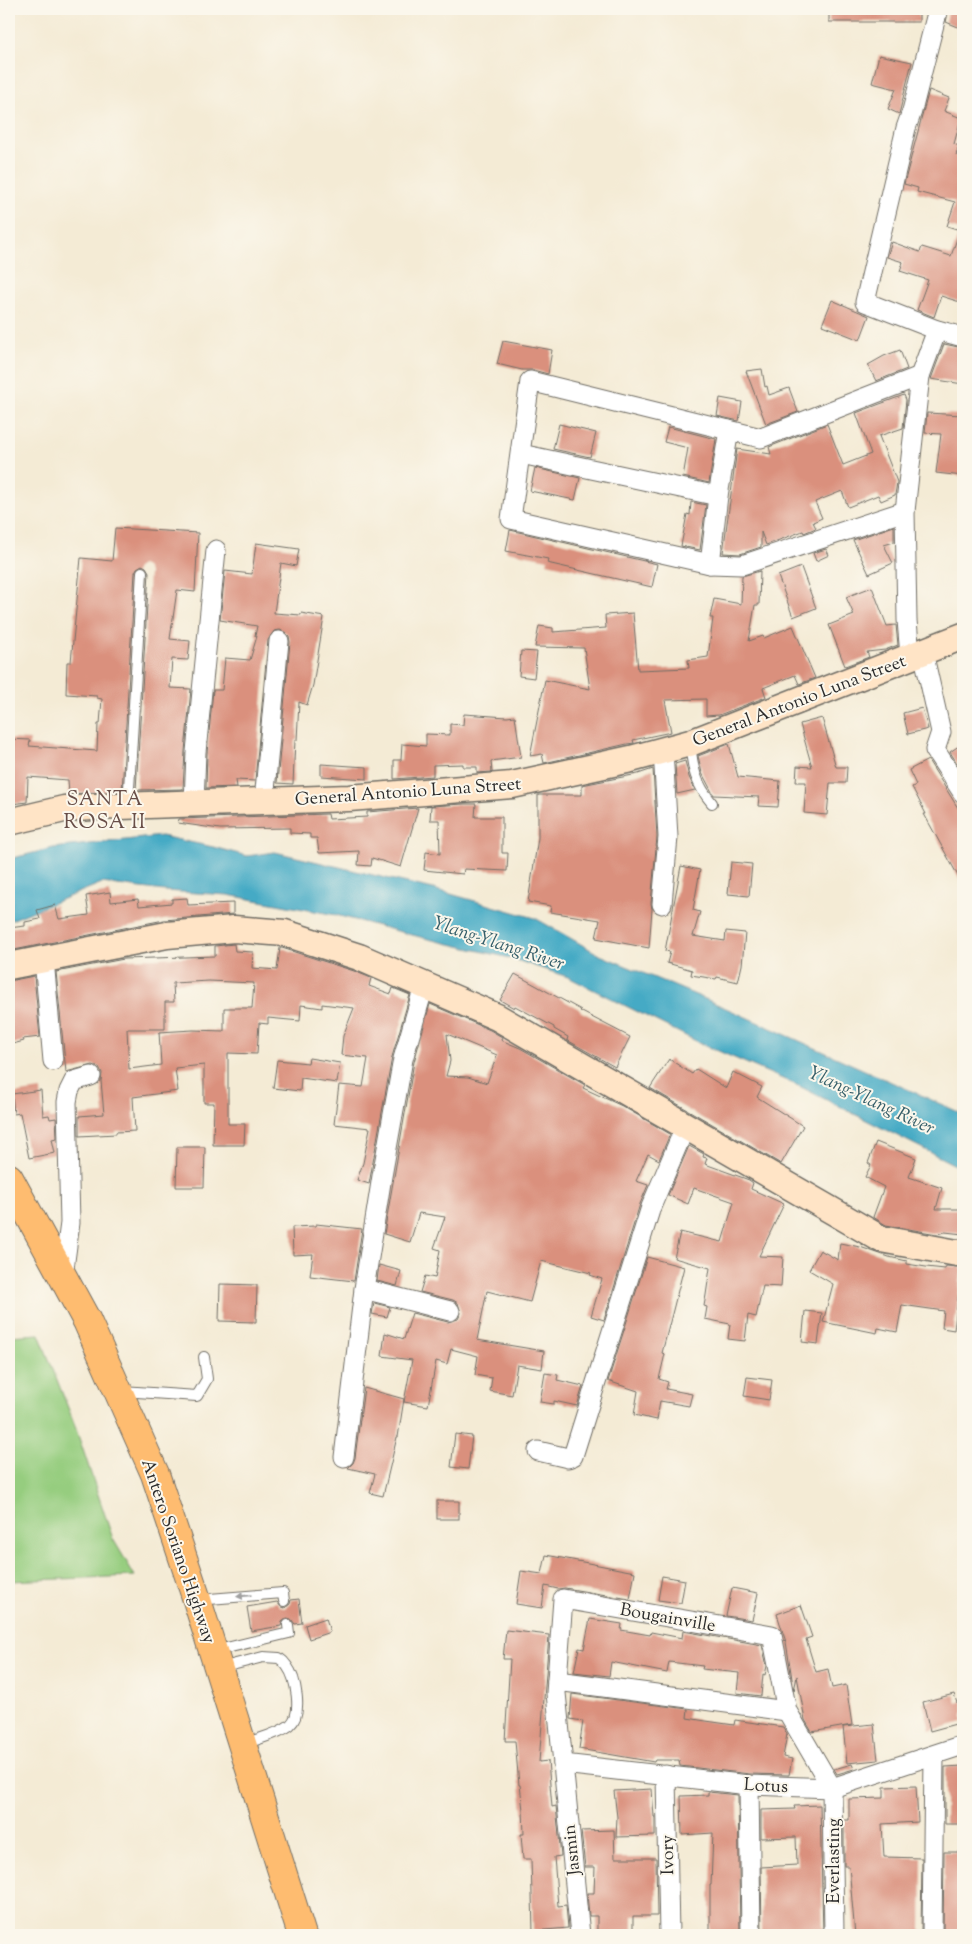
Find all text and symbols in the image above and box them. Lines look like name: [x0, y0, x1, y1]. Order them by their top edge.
street label: General Antonio Luna Street: [689, 649, 910, 755]
street label: General Antonio Luna Street: [294, 772, 522, 814]
district label: SANTA ROSA II: [64, 786, 146, 838]
water label: Ylang-Ylang River: [429, 910, 568, 978]
water label: Ylang-Ylang River: [803, 1060, 939, 1143]
street label: Antero Soriano Highway: [133, 1456, 221, 1648]
one-way arrow: [236, 1592, 252, 1600]
street label: Bougainville: [618, 1598, 718, 1640]
street label: Lotus: [743, 1773, 789, 1801]
street label: Everlasting: [822, 1818, 848, 1904]
street label: Jasmin: [557, 1823, 589, 1878]
street label: Ivory: [656, 1835, 682, 1875]

